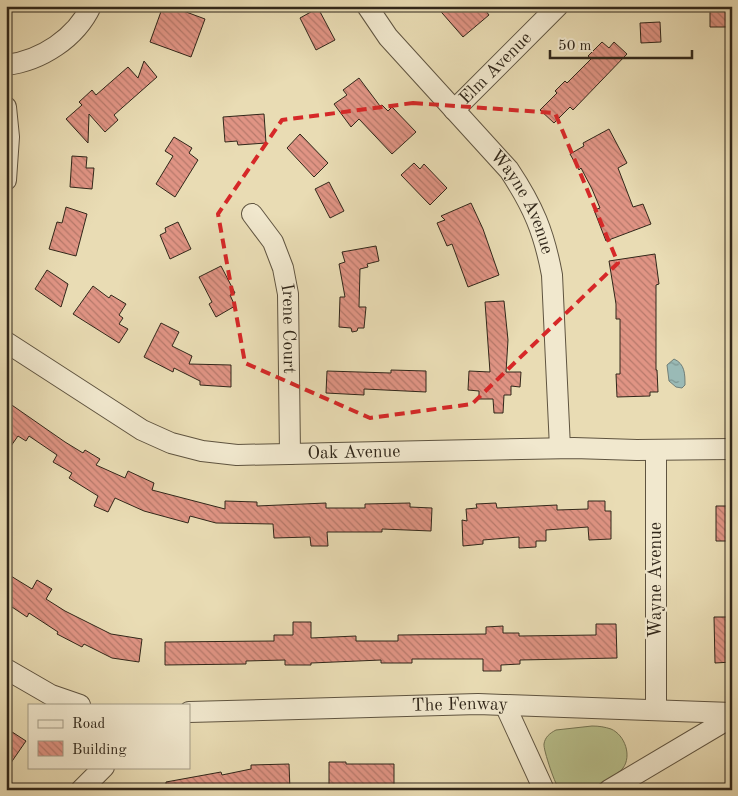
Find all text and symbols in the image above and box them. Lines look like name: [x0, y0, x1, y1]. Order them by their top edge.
scale bar: [550, 28, 693, 60]
street label: Elm Avenue: [456, 29, 535, 108]
text: 50 m: [558, 39, 592, 54]
street label: Wayne Avenue: [487, 147, 556, 256]
street label: Irene Court: [277, 282, 298, 374]
street label: Oak Avenue: [307, 443, 401, 463]
street label: Wayne Avenue: [647, 522, 665, 638]
street label: The Fenway: [411, 695, 509, 715]
legend: [28, 704, 190, 768]
text: Road: [72, 717, 106, 732]
text: Building: [72, 743, 127, 758]

